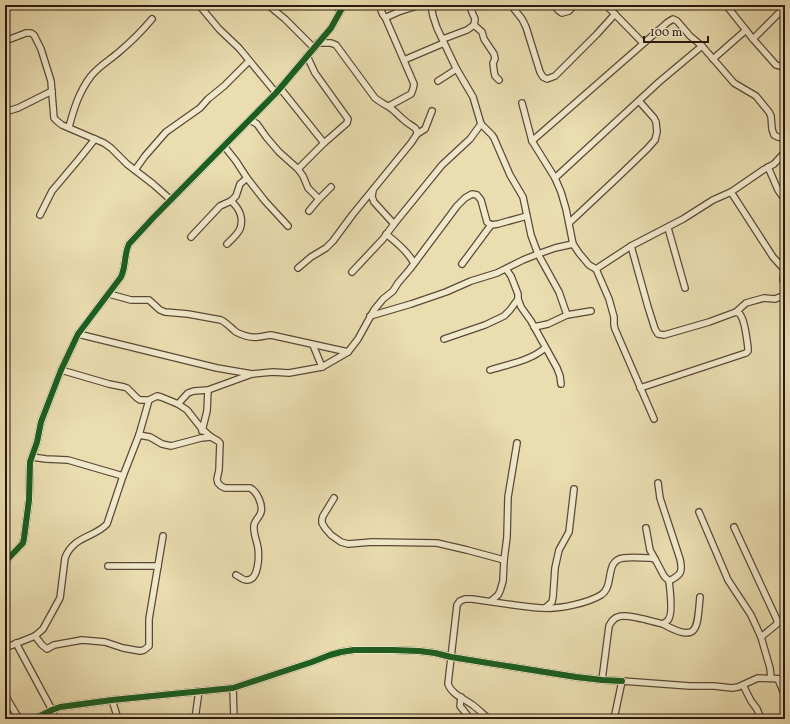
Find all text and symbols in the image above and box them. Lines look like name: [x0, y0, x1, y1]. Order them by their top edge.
scale bar: [644, 18, 708, 44]
text: 100 m: [650, 25, 683, 41]

